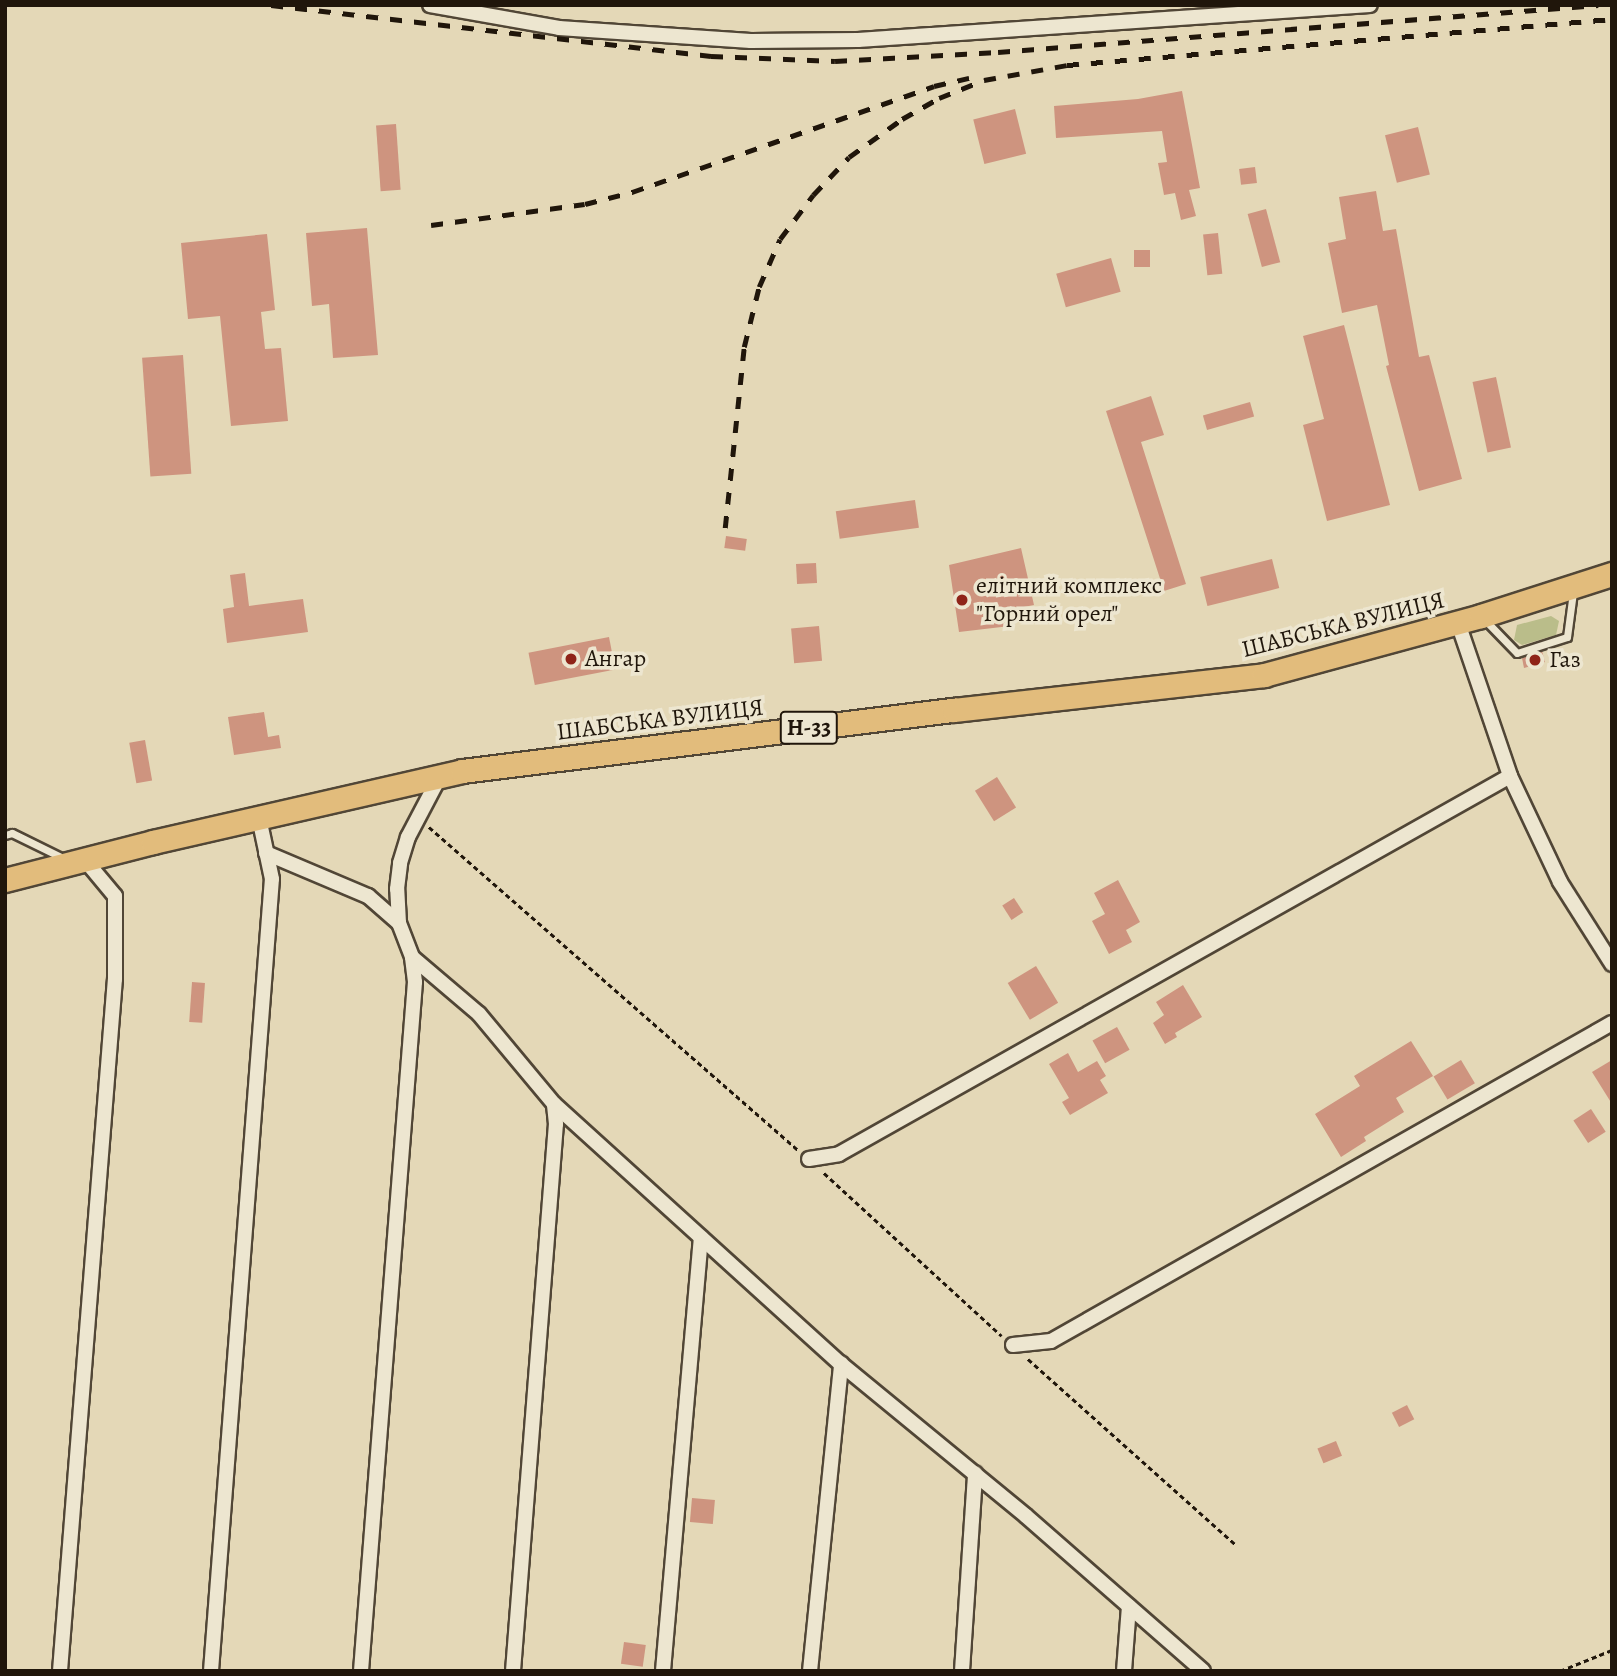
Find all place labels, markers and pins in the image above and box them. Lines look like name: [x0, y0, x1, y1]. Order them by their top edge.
place label: елітний комплекс "Горний орел": [976, 572, 1162, 628]
marker: елітний комплекс "Горний орел": [954, 592, 970, 608]
place label: Ангар: [585, 645, 646, 673]
place label: Газ: [1549, 646, 1581, 674]
marker: Ангар: [563, 651, 579, 667]
marker: Газ: [1527, 652, 1543, 668]

